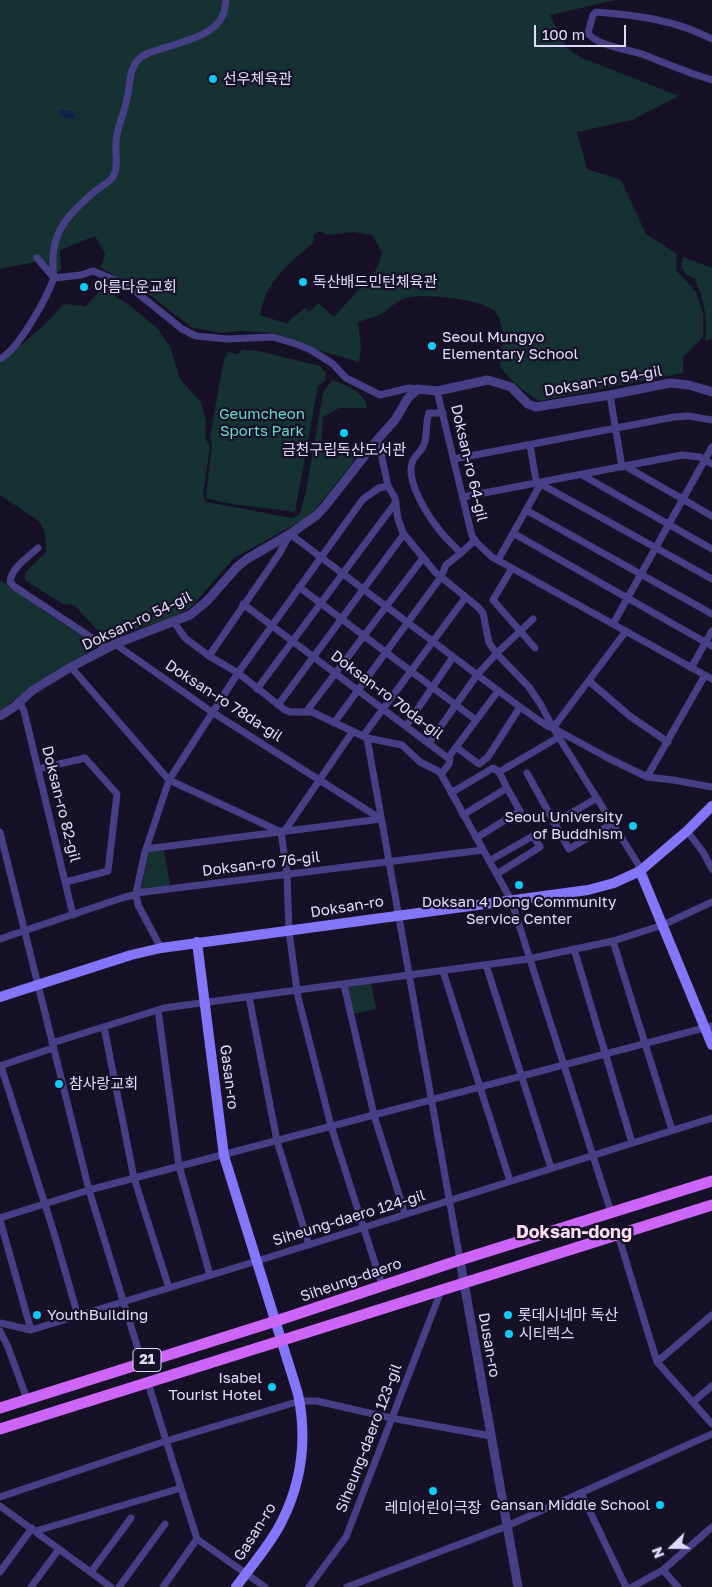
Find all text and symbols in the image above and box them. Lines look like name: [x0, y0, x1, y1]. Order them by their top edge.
scale bar: [537, 15, 630, 47]
text: 100 m: [542, 25, 585, 43]
place label: 선우체육관: [223, 70, 292, 88]
marker: 선우체육관: [207, 73, 219, 85]
place label: 독산배드민턴체육관: [313, 273, 437, 291]
marker: 독산배드민턴체육관: [297, 276, 309, 288]
place label: 아름다운교회: [94, 278, 177, 296]
marker: 아름다운교회: [78, 281, 90, 293]
place label: Seoul Mungyo Elementary School: [442, 328, 578, 363]
marker: Seoul Mungyo Elementary School: [426, 340, 438, 352]
street label: Doksan-ro 54-gil: [543, 362, 663, 400]
street label: Doksan-ro 64-gil: [447, 403, 491, 523]
park label: Geumcheon Sports Park: [219, 405, 305, 440]
marker: 금천구립독산도서관: [338, 427, 350, 439]
place label: 금천구립독산도서관: [282, 441, 406, 459]
street label: Doksan-ro 54-gil: [79, 588, 195, 654]
street label: Doksan-ro 70da-gil: [327, 647, 447, 743]
street label: Doksan-ro 78da-gil: [162, 656, 286, 746]
street label: Doksan-ro 82-gil: [38, 744, 84, 864]
place label: Seoul University of Buddhism: [505, 808, 623, 843]
marker: Seoul University of Buddhism: [627, 820, 639, 832]
street label: Doksan-ro 76-gil: [201, 848, 321, 880]
marker: Doksan 4 Dong Community Service Center: [513, 879, 525, 891]
street label: Doksan-ro: [309, 892, 385, 922]
place label: Doksan 4 Dong Community Service Center: [422, 893, 616, 928]
street label: Gasan-ro: [216, 1044, 242, 1110]
place label: 참사랑교회: [69, 1075, 138, 1093]
marker: 참사랑교회: [53, 1078, 65, 1090]
street label: Siheung-daero 124-gil: [271, 1186, 427, 1250]
district label: Doksan-dong: [516, 1221, 632, 1243]
street label: Siheung-daero: [298, 1254, 404, 1306]
place label: YouthBuilding: [47, 1306, 148, 1324]
place label: 롯데시네마 독산: [518, 1306, 618, 1324]
marker: YouthBuilding: [31, 1309, 43, 1321]
marker: 롯데시네마 독산: [502, 1309, 514, 1321]
street label: Dusan-ro: [474, 1311, 504, 1379]
place label: 시티렉스: [519, 1325, 574, 1343]
marker: 시티렉스: [503, 1328, 515, 1340]
road number: 21: [133, 1348, 161, 1372]
street label: Siheung-daero 123-gil: [332, 1361, 406, 1515]
place label: Isabel Tourist Hotel: [169, 1369, 262, 1404]
marker: Isabel Tourist Hotel: [266, 1381, 278, 1393]
marker: 레미어린이극장: [427, 1485, 439, 1497]
place label: Gansan Middle School: [490, 1496, 650, 1514]
place label: 레미어린이극장: [385, 1499, 481, 1517]
marker: Gansan Middle School: [654, 1499, 666, 1511]
street label: Gasan-ro: [230, 1500, 280, 1564]
north arrow: [647, 1522, 697, 1572]
text: N: [648, 1545, 668, 1561]

